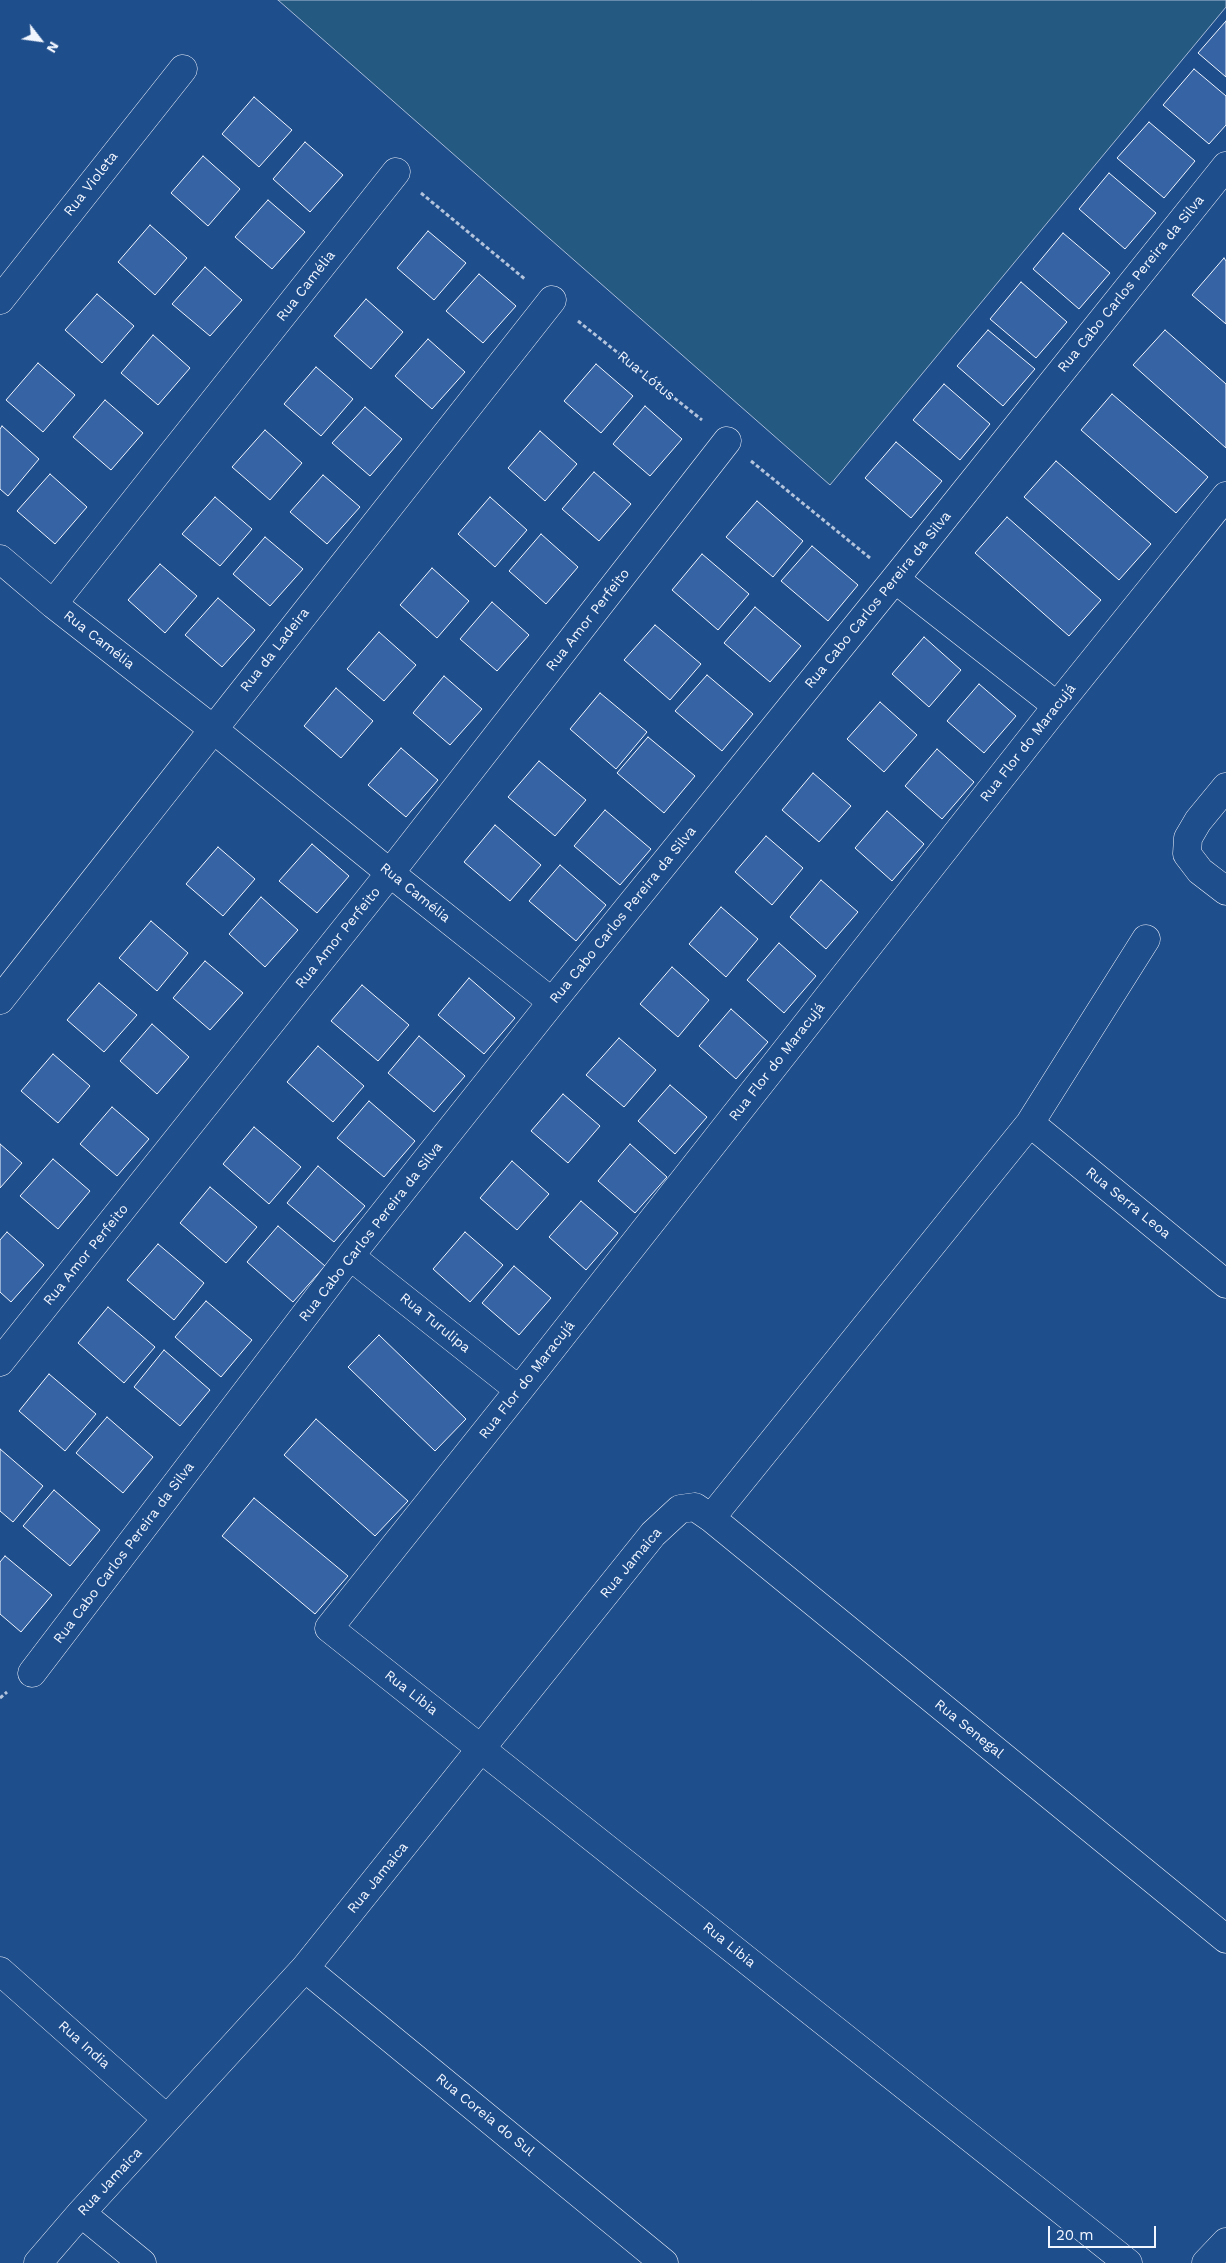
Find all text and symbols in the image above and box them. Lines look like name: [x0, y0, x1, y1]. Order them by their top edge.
north arrow: [15, 15, 65, 65]
text: N: [43, 39, 63, 56]
street label: Rua Violeta: [60, 148, 122, 220]
street label: Rua Cabo Carlos Pereira da Silva: [1054, 192, 1208, 376]
street label: Rua Camélia: [273, 247, 339, 325]
street label: Rua Lótus: [614, 348, 678, 404]
street label: Rua Cabo Carlos Pereira da Silva: [801, 508, 955, 692]
street label: Rua Amor Perfeito: [543, 565, 633, 675]
street label: Rua da Ladeira: [237, 605, 313, 695]
street label: Rua Camélia: [60, 607, 138, 673]
street label: Rua Flor do Maracujá: [977, 680, 1079, 806]
street label: Rua Cabo Carlos Pereira da Silva: [546, 823, 700, 1007]
street label: Rua Camélia: [377, 860, 453, 926]
street label: Rua Amor Perfeito: [292, 884, 384, 992]
street label: Rua Flor do Maracujá: [726, 999, 828, 1125]
street label: Rua Cabo Carlos Pereira da Silva: [296, 1139, 446, 1325]
street label: Rua Serra Leoa: [1082, 1164, 1174, 1242]
street label: Rua Amor Perfeito: [40, 1201, 132, 1309]
street label: Rua Turulipa: [396, 1289, 474, 1357]
street label: Rua Flor do Maracujá: [476, 1317, 578, 1443]
street label: Rua Cabo Carlos Pereira da Silva: [50, 1459, 198, 1647]
street label: Rua Jamaica: [597, 1524, 665, 1602]
street label: Rua Libia: [381, 1667, 441, 1719]
street label: Rua Senegal: [931, 1696, 1007, 1762]
street label: Rua Jamaica: [344, 1839, 412, 1917]
street label: Rua Libia: [699, 1919, 759, 1971]
street label: Rua India: [55, 2017, 113, 2073]
street label: Rua Coreia do Sul: [432, 2070, 538, 2160]
street label: Rua Jamaica: [74, 2145, 146, 2219]
scale bar: [1051, 2216, 1158, 2248]
text: 20 m: [1056, 2226, 1094, 2244]

